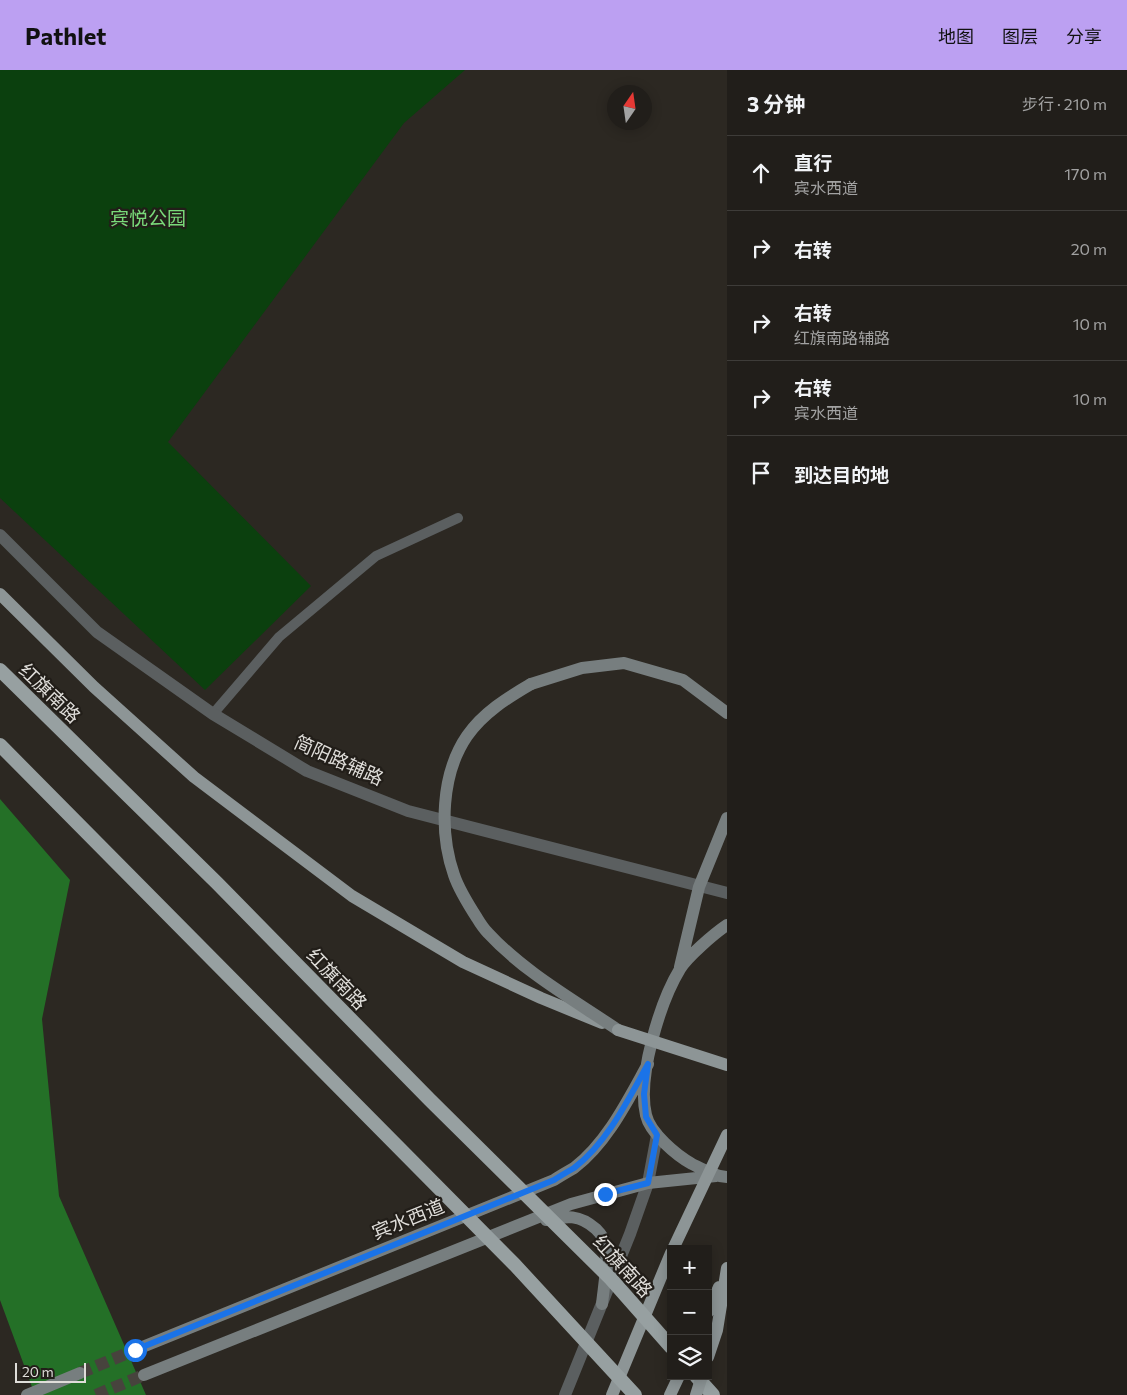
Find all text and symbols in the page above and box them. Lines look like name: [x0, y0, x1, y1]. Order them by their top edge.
text: Pathlet: [25, 21, 106, 50]
text: 地图: [938, 25, 974, 47]
text: 图层: [1002, 25, 1038, 47]
text: 分享: [1066, 25, 1102, 47]
north arrow: [607, 85, 652, 130]
text: 3 分钟: [747, 91, 805, 116]
text: 步行 · 210 m: [1022, 94, 1107, 113]
text: 直行: [794, 151, 832, 174]
icon: ahead: [747, 159, 775, 187]
text: 170 m: [1064, 164, 1107, 183]
text: 宾水西道: [794, 178, 858, 197]
park label: 宾悦公园: [110, 206, 186, 229]
icon: right: [747, 234, 775, 262]
text: 右转: [794, 238, 832, 261]
text: 20 m: [1071, 239, 1107, 258]
text: 右转: [794, 301, 832, 324]
icon: right: [747, 309, 775, 337]
text: 10 m: [1073, 314, 1107, 333]
text: 红旗南路辅路: [794, 328, 890, 347]
text: 右转: [794, 376, 832, 399]
icon: right: [747, 384, 775, 412]
text: 10 m: [1073, 389, 1107, 408]
text: 宾水西道: [794, 403, 858, 422]
icon: arrive: [747, 459, 775, 487]
text: 到达目的地: [794, 463, 889, 486]
street label: 红旗南路: [15, 658, 86, 727]
street label: 简阳路辅路: [291, 730, 387, 789]
street label: 红旗南路: [303, 943, 372, 1014]
route end: [594, 1183, 617, 1206]
street label: 宾水西道: [368, 1194, 447, 1243]
street label: 红旗南路: [589, 1230, 658, 1301]
map controls: [667, 1245, 712, 1380]
button: +: [667, 1245, 712, 1290]
button: −: [667, 1290, 712, 1335]
button: layers: [667, 1335, 712, 1380]
route start: [124, 1339, 147, 1362]
scale bar: [15, 1360, 86, 1383]
text: 20 m: [22, 1363, 54, 1380]

